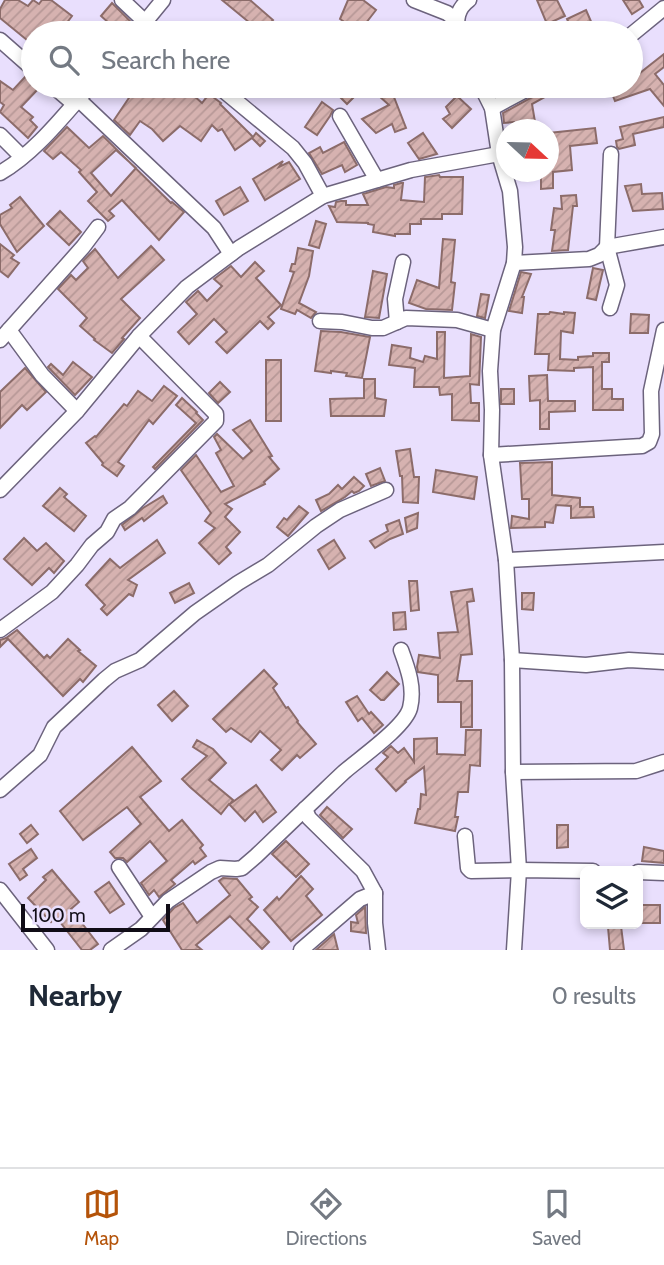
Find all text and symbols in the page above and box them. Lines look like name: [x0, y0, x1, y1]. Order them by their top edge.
search box: [21, 21, 643, 98]
icon: search: [45, 41, 83, 79]
text: Search here: [101, 44, 230, 76]
north arrow: [496, 119, 559, 182]
map controls: [580, 866, 643, 929]
button: layers: [580, 866, 643, 929]
scale bar: [21, 901, 170, 933]
text: 100 m: [32, 904, 86, 927]
text: Nearby: [28, 977, 122, 1014]
text: 0 results: [552, 982, 636, 1010]
tab: Map: [83, 1185, 121, 1250]
tab: Directions: [286, 1185, 367, 1250]
tab: Saved: [532, 1185, 581, 1250]

